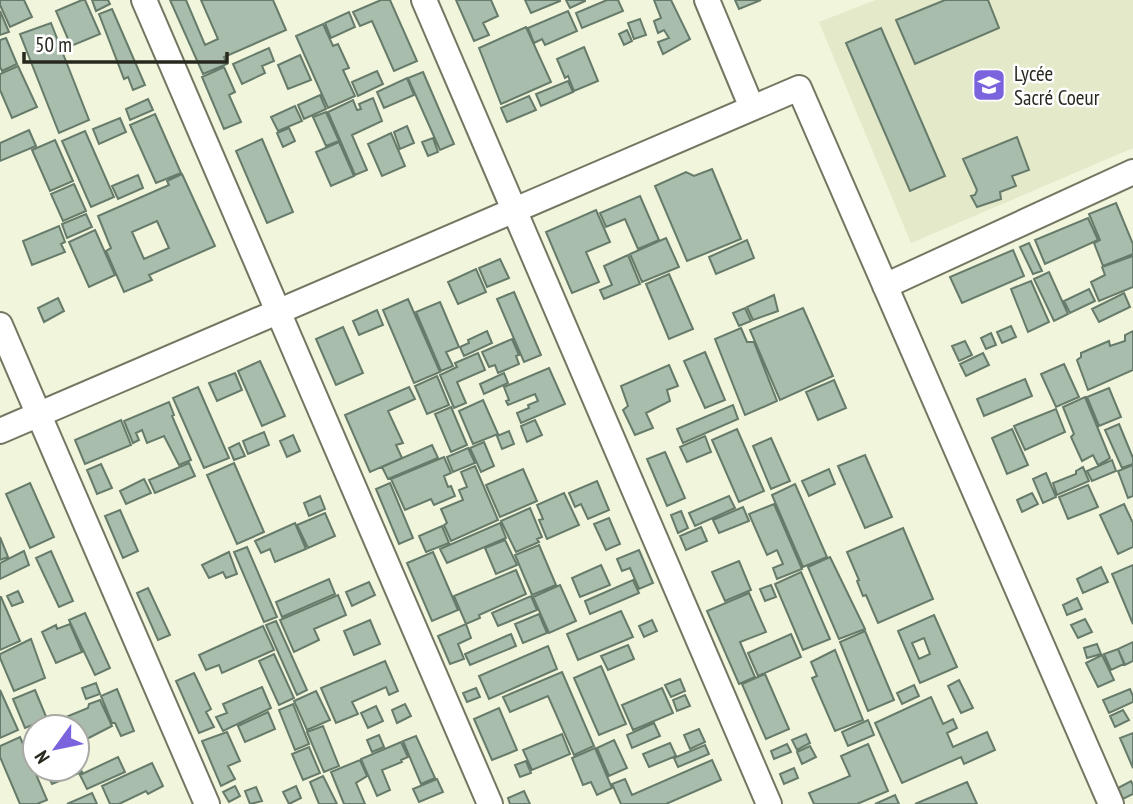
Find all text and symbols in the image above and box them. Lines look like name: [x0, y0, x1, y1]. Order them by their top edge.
scale bar: [24, 21, 228, 65]
text: 50 m: [35, 31, 72, 58]
place label: Lycée Sacré Coeur: [1014, 60, 1100, 111]
school or university icon: Lycée Sacré Coeur: [970, 66, 1008, 104]
north arrow: [21, 713, 91, 783]
text: N: [29, 746, 55, 768]

